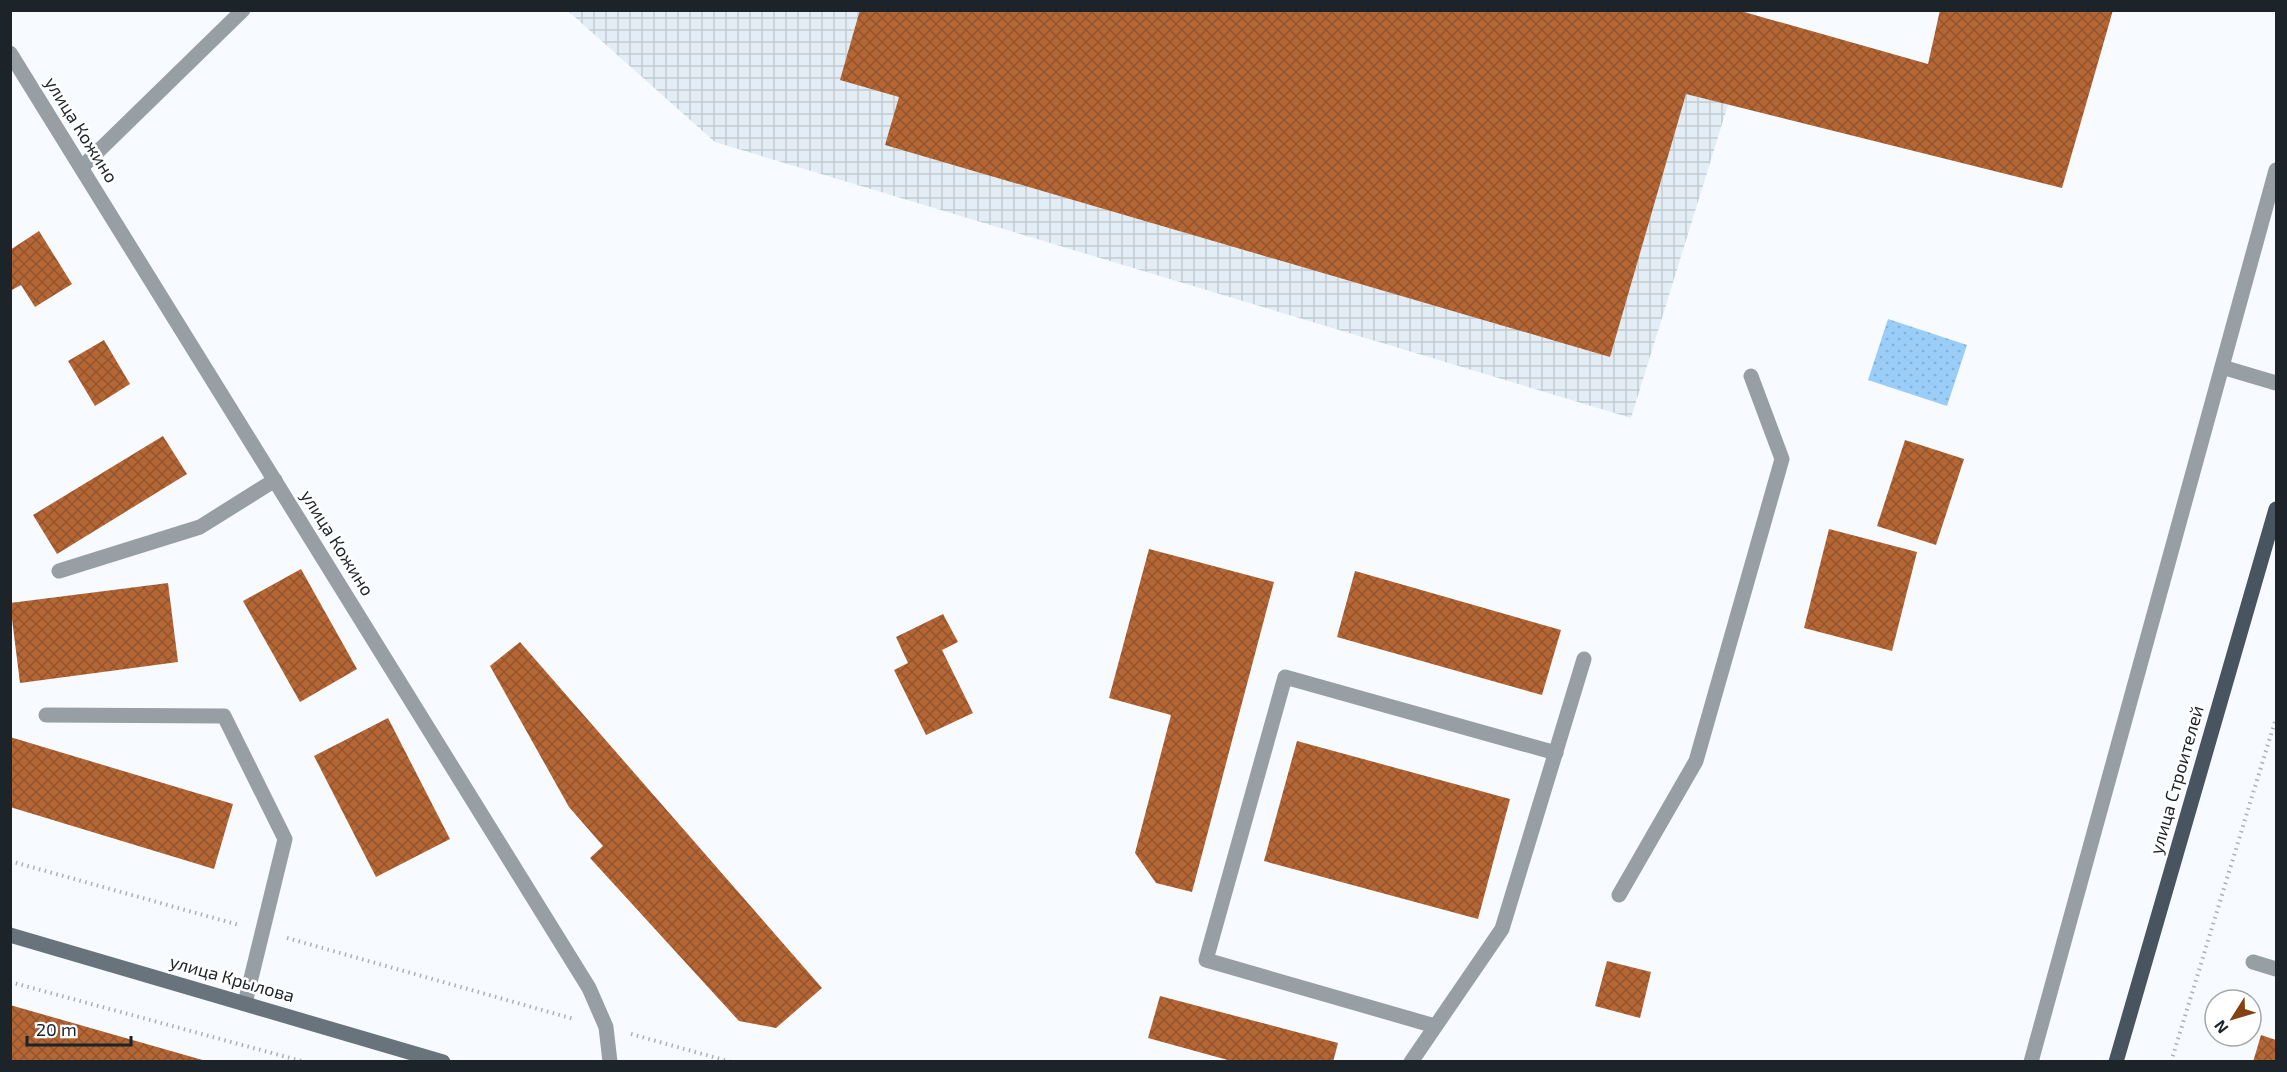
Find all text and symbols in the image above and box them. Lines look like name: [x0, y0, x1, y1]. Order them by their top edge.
street label: улица Кожино: [41, 72, 123, 186]
street label: улица Кожино: [297, 485, 379, 599]
street label: улица Строителей: [2144, 703, 2208, 857]
street label: улица Крылова: [167, 950, 297, 1006]
north arrow: [2203, 988, 2263, 1048]
scale bar: [27, 1009, 130, 1047]
text: N: [2210, 1017, 2232, 1038]
text: 20 m: [36, 1018, 77, 1040]

